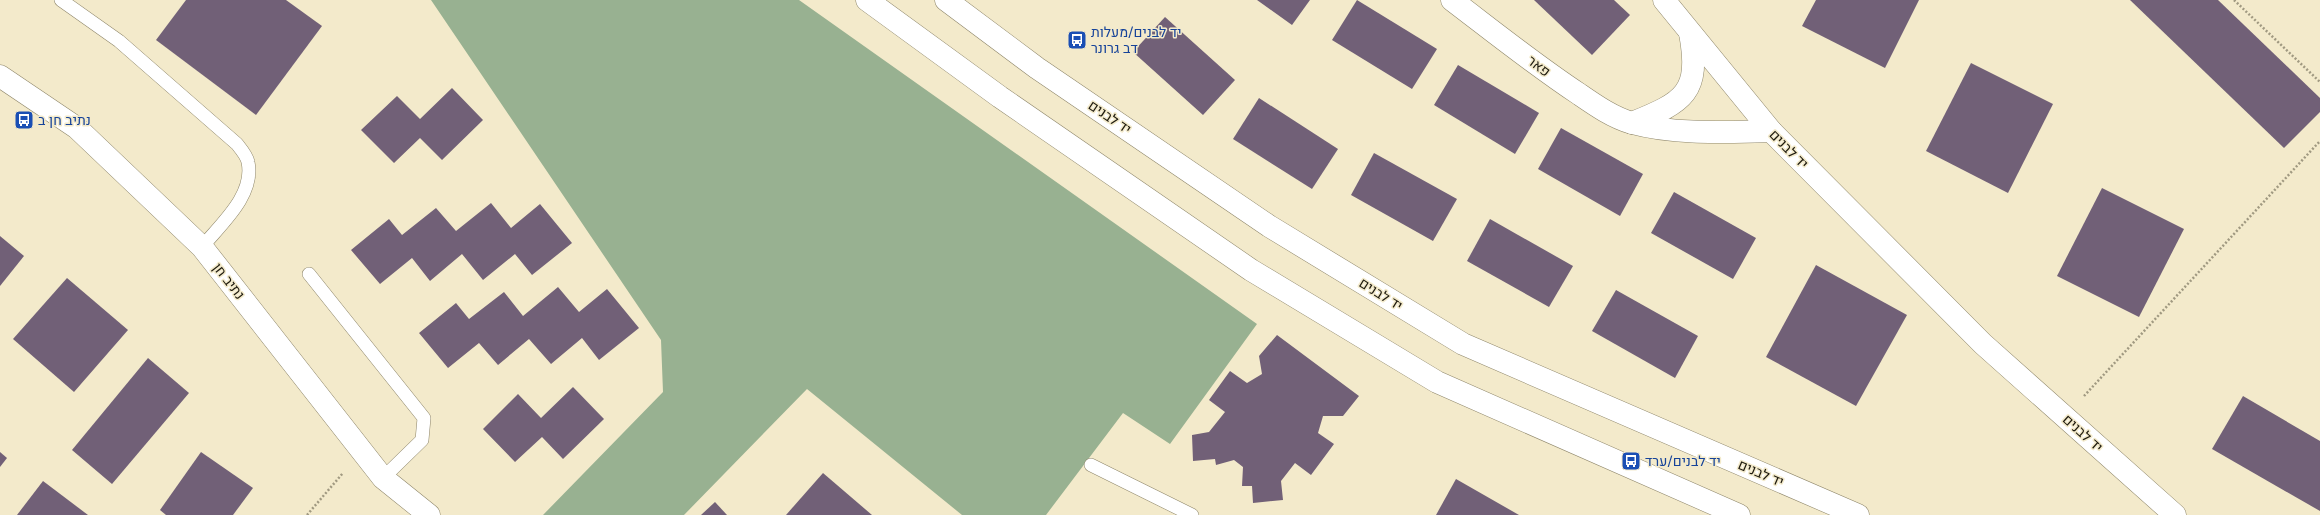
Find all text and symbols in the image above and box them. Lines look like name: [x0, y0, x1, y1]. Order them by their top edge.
place label: יד לבנים/מעלות דב גרונר: [1091, 23, 1182, 57]
bus stop icon: יד לבנים/מעלות דב גרונר: [1066, 29, 1088, 51]
street label: פאר: [1524, 51, 1554, 81]
street label: יד לבנים: [1085, 96, 1135, 138]
bus stop icon: נתיב חן ב: [13, 109, 35, 131]
place label: נתיב חן ב: [38, 111, 91, 129]
street label: יד לבנים: [1766, 126, 1812, 172]
street label: נתיב חן: [209, 259, 249, 303]
street label: יד לבנים: [1356, 274, 1406, 314]
street label: יד לבנים: [2059, 410, 2107, 456]
bus stop icon: יד לבנים/ערד: [1620, 450, 1642, 472]
place label: יד לבנים/ערד: [1645, 452, 1721, 470]
street label: יד לבנים: [1735, 455, 1787, 491]

